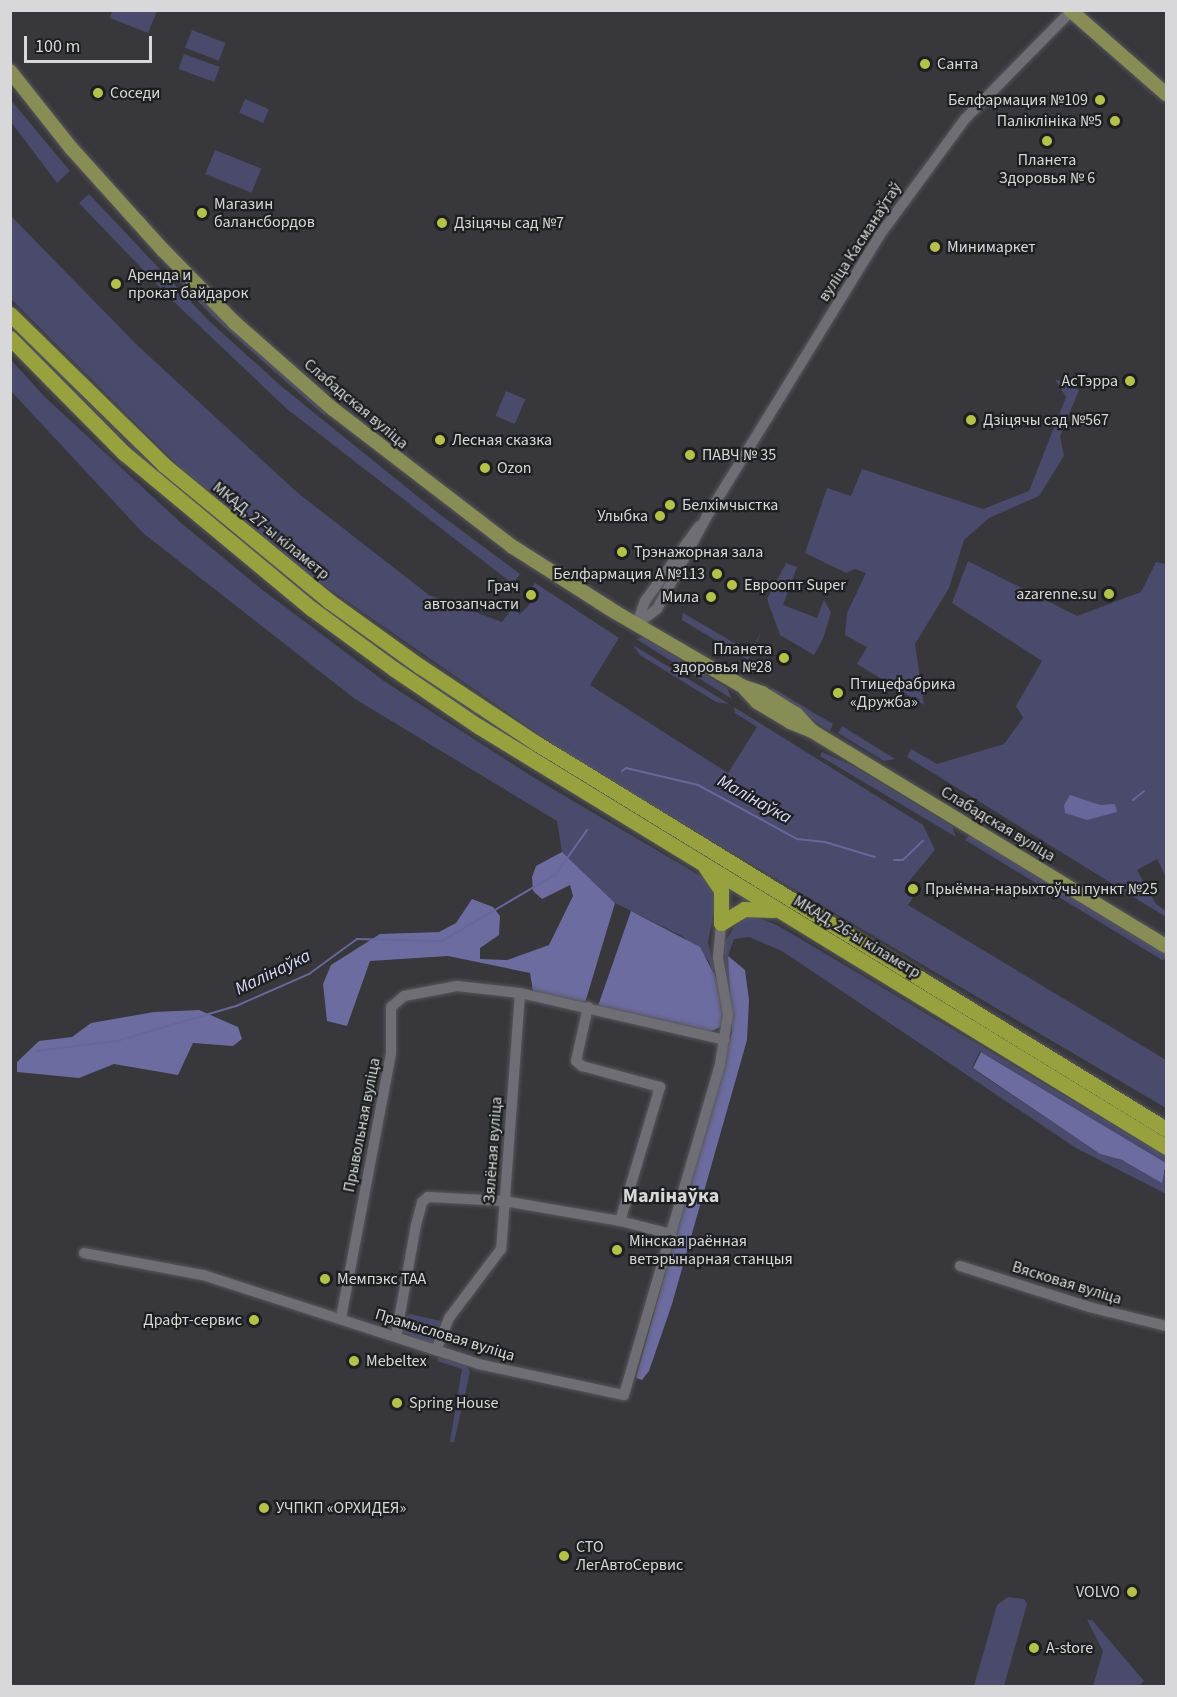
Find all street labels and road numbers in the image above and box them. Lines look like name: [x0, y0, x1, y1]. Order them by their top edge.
street label: вуліца Касманаўтаў: [814, 179, 906, 305]
street label: Слабадская вуліца: [300, 355, 412, 453]
street label: МКАД, 27-ы кіламетр: [209, 478, 333, 584]
street label: Слабадская вуліца: [937, 782, 1059, 866]
street label: МКАД, 26-ы кіламетр: [790, 891, 924, 983]
street label: Прывольная вуліца: [340, 1056, 384, 1194]
street label: Зялёная вуліца: [480, 1096, 506, 1204]
street label: Вясковая вуліца: [1010, 1257, 1124, 1309]
street label: Прамысловая вуліца: [373, 1305, 517, 1365]

